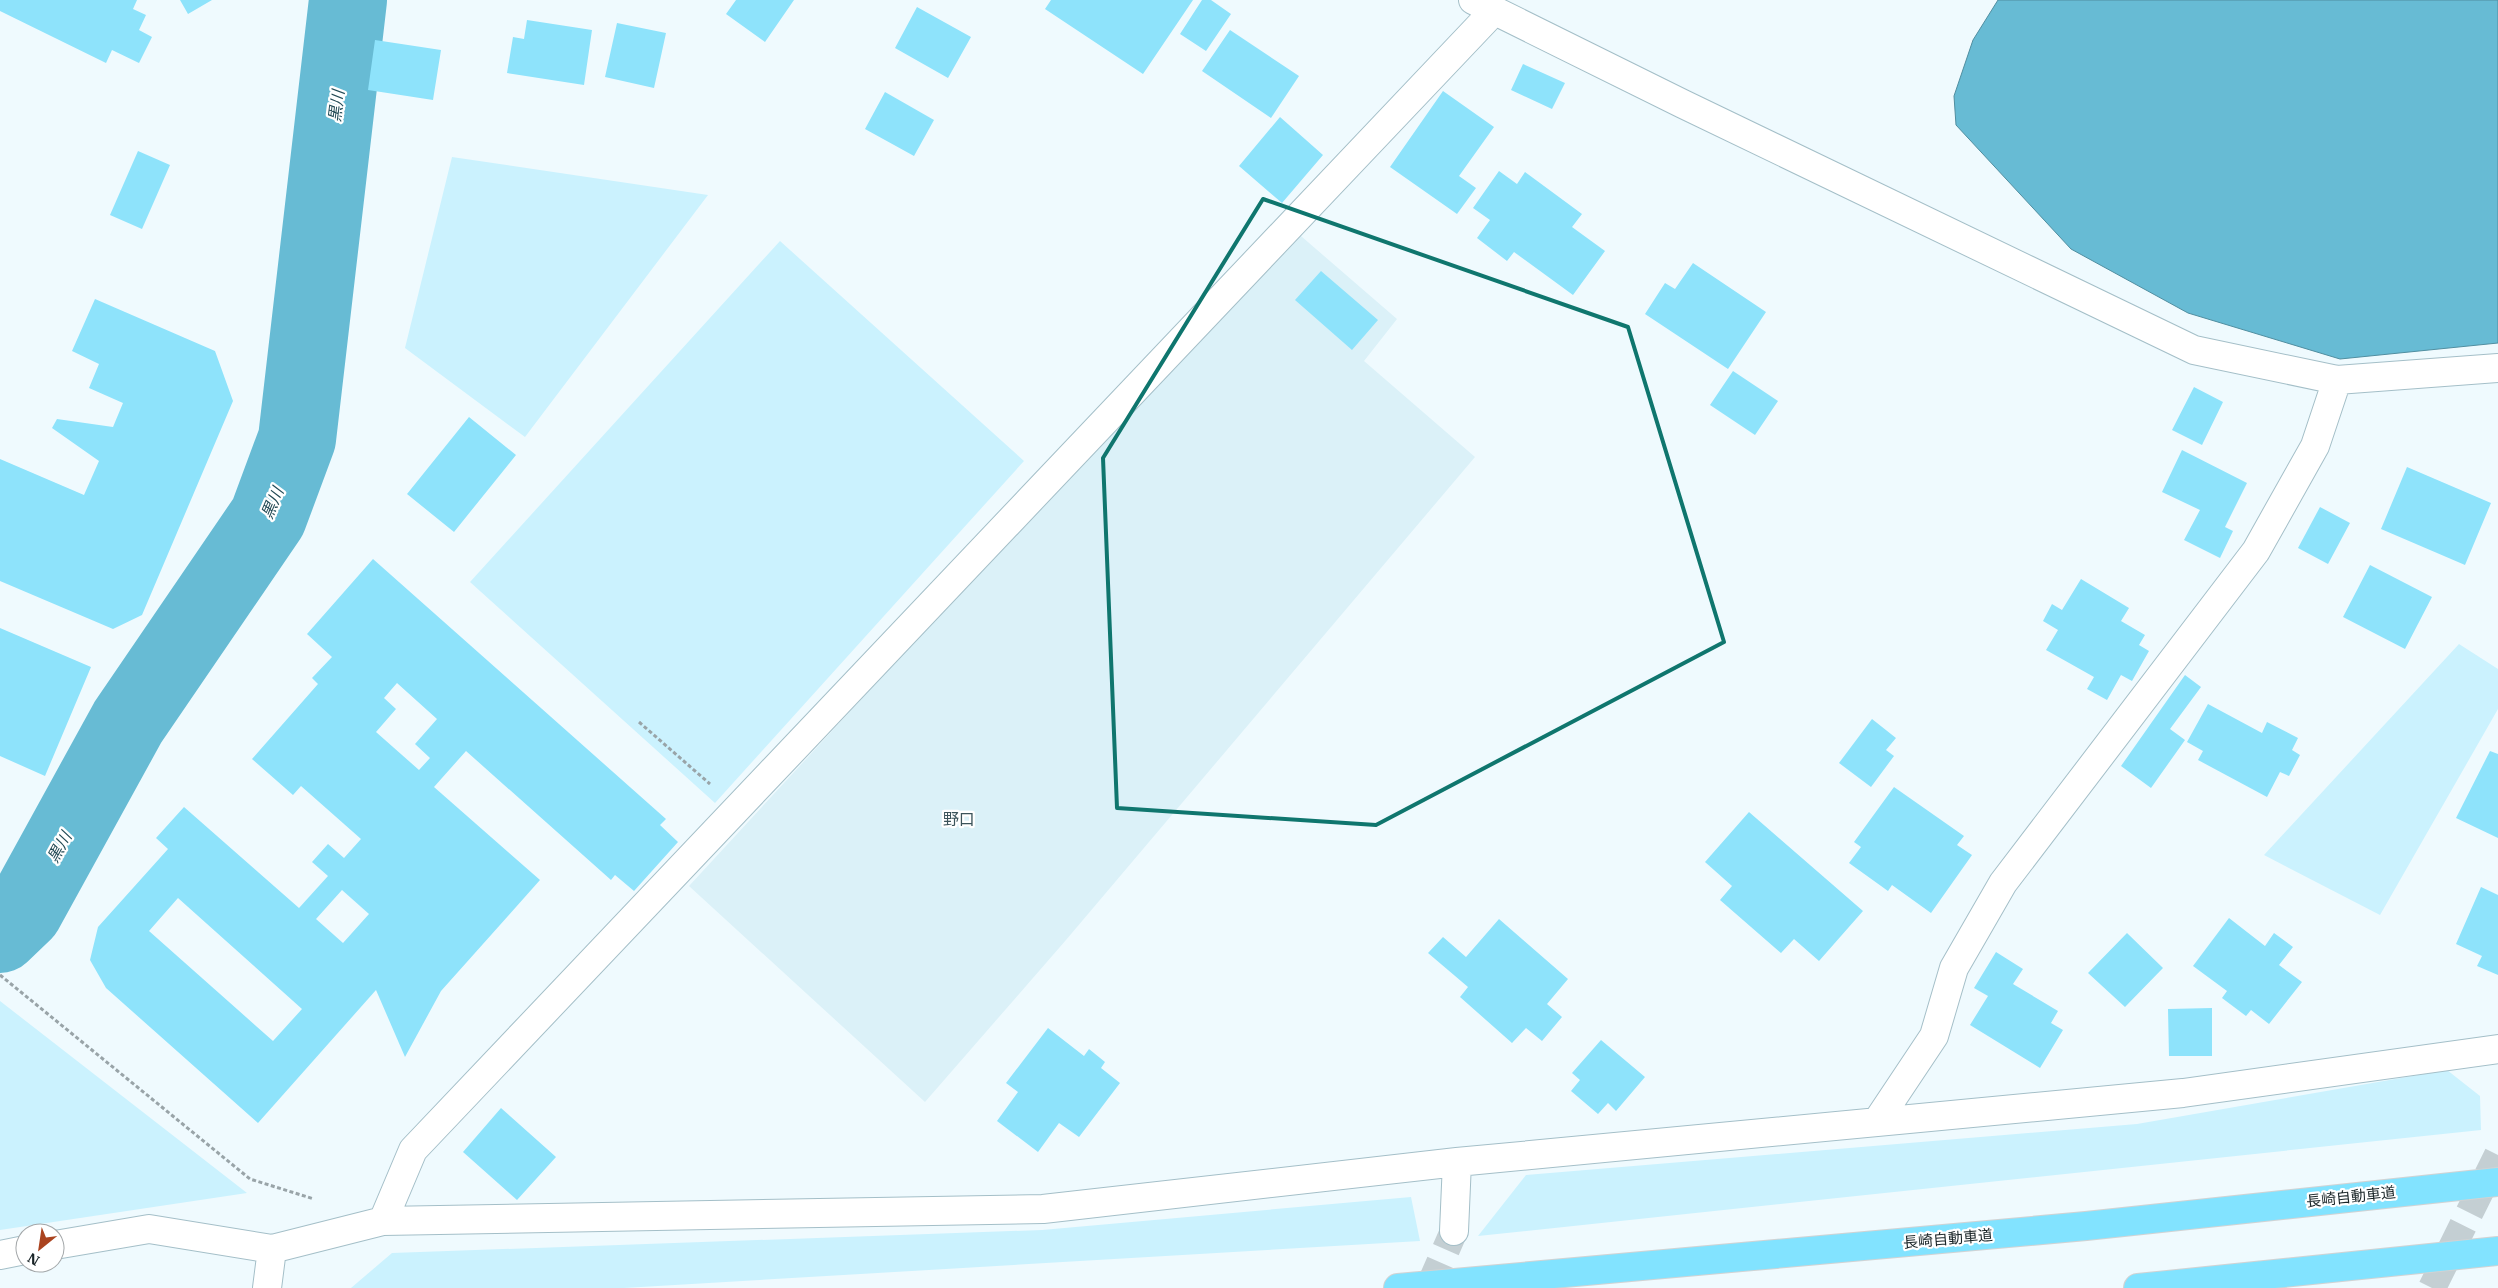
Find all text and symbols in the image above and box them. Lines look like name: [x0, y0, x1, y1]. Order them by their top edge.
water label: 黒川: [324, 87, 348, 123]
water label: 黒川: [257, 483, 288, 522]
district label: 野口: [943, 809, 975, 829]
water label: 黒川: [42, 826, 76, 866]
street label: 長崎自動車道: [2305, 1182, 2397, 1211]
north arrow: [15, 1223, 65, 1273]
street label: 長崎自動車道: [1902, 1225, 1994, 1252]
text: N: [24, 1249, 43, 1270]

